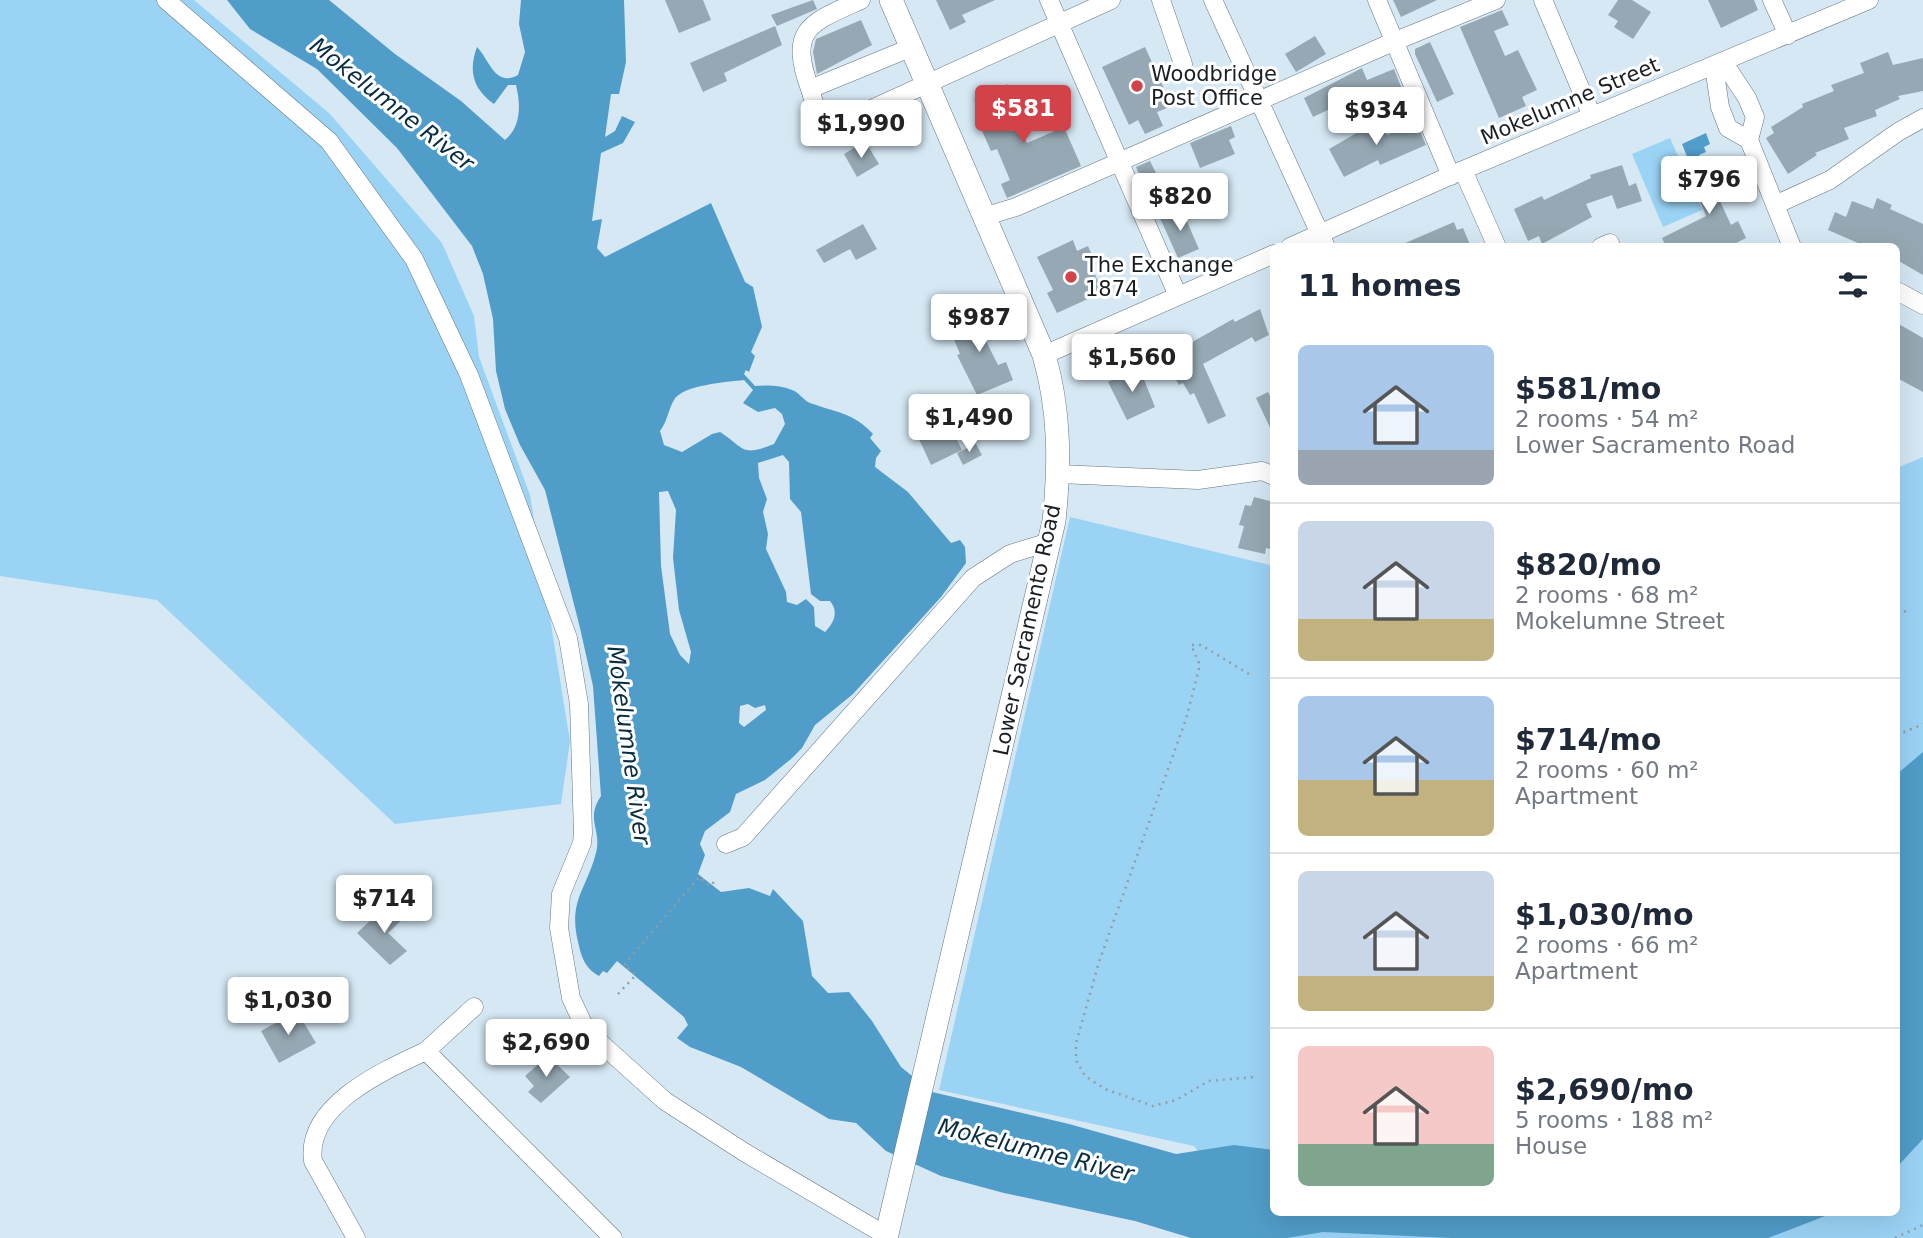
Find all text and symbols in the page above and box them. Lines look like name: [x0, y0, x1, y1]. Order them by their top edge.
water label: Mokelumne River: [305, 32, 480, 177]
street label: Mokelumne Street: [1477, 53, 1663, 149]
place label: Woodbridge Post Office: [1151, 62, 1277, 110]
marker: Woodbridge Post Office: [1129, 78, 1145, 94]
pin: $581: [982, 86, 1064, 145]
pin: $934: [1335, 88, 1417, 147]
text: $581: [991, 95, 1055, 121]
text: $934: [1344, 97, 1408, 123]
pin: $1,990: [804, 100, 918, 160]
text: $1,990: [817, 110, 905, 136]
pin: $796: [1668, 156, 1750, 216]
text: $796: [1677, 166, 1741, 192]
pin: $820: [1139, 174, 1221, 233]
text: $820: [1148, 183, 1212, 209]
place label: The Exchange 1874: [1084, 253, 1233, 301]
icon: filters: [1834, 266, 1872, 304]
text: 11 homes: [1298, 268, 1462, 303]
marker: The Exchange 1874: [1063, 269, 1079, 285]
pin: $987: [938, 294, 1020, 354]
text: $987: [947, 304, 1011, 330]
pin: $1,560: [1075, 334, 1189, 394]
text: $1,560: [1088, 344, 1176, 370]
text: $581/mo: [1515, 371, 1661, 406]
icon: home: [1354, 373, 1438, 457]
pin: $1,490: [912, 394, 1026, 454]
text: $1,490: [925, 404, 1013, 430]
text: 2 rooms · 54 m²: [1515, 406, 1699, 432]
text: Lower Sacramento Road: [1515, 432, 1795, 458]
street label: Lower Sacramento Road: [989, 502, 1065, 758]
text: $820/mo: [1515, 547, 1661, 582]
icon: home: [1354, 549, 1438, 633]
text: 2 rooms · 68 m²: [1515, 582, 1699, 608]
text: Mokelumne Street: [1515, 608, 1725, 634]
water label: Mokelumne River: [602, 644, 656, 848]
text: $714/mo: [1515, 722, 1661, 757]
icon: home: [1354, 724, 1438, 808]
text: 2 rooms · 60 m²: [1515, 757, 1699, 783]
text: Apartment: [1515, 783, 1638, 809]
pin: $714: [343, 876, 425, 935]
text: $714: [352, 885, 416, 911]
text: $1,030/mo: [1515, 897, 1694, 932]
icon: home: [1354, 899, 1438, 983]
text: 2 rooms · 66 m²: [1515, 932, 1699, 958]
text: Apartment: [1515, 958, 1638, 984]
pin: $1,030: [231, 978, 345, 1037]
text: $1,030: [244, 987, 332, 1013]
pin: $2,690: [489, 1020, 603, 1079]
text: $2,690: [502, 1029, 590, 1055]
text: $2,690/mo: [1515, 1072, 1694, 1107]
icon: home: [1354, 1074, 1438, 1158]
text: 5 rooms · 188 m²: [1515, 1107, 1713, 1133]
water label: Mokelumne River: [936, 1113, 1138, 1187]
text: House: [1515, 1133, 1587, 1159]

